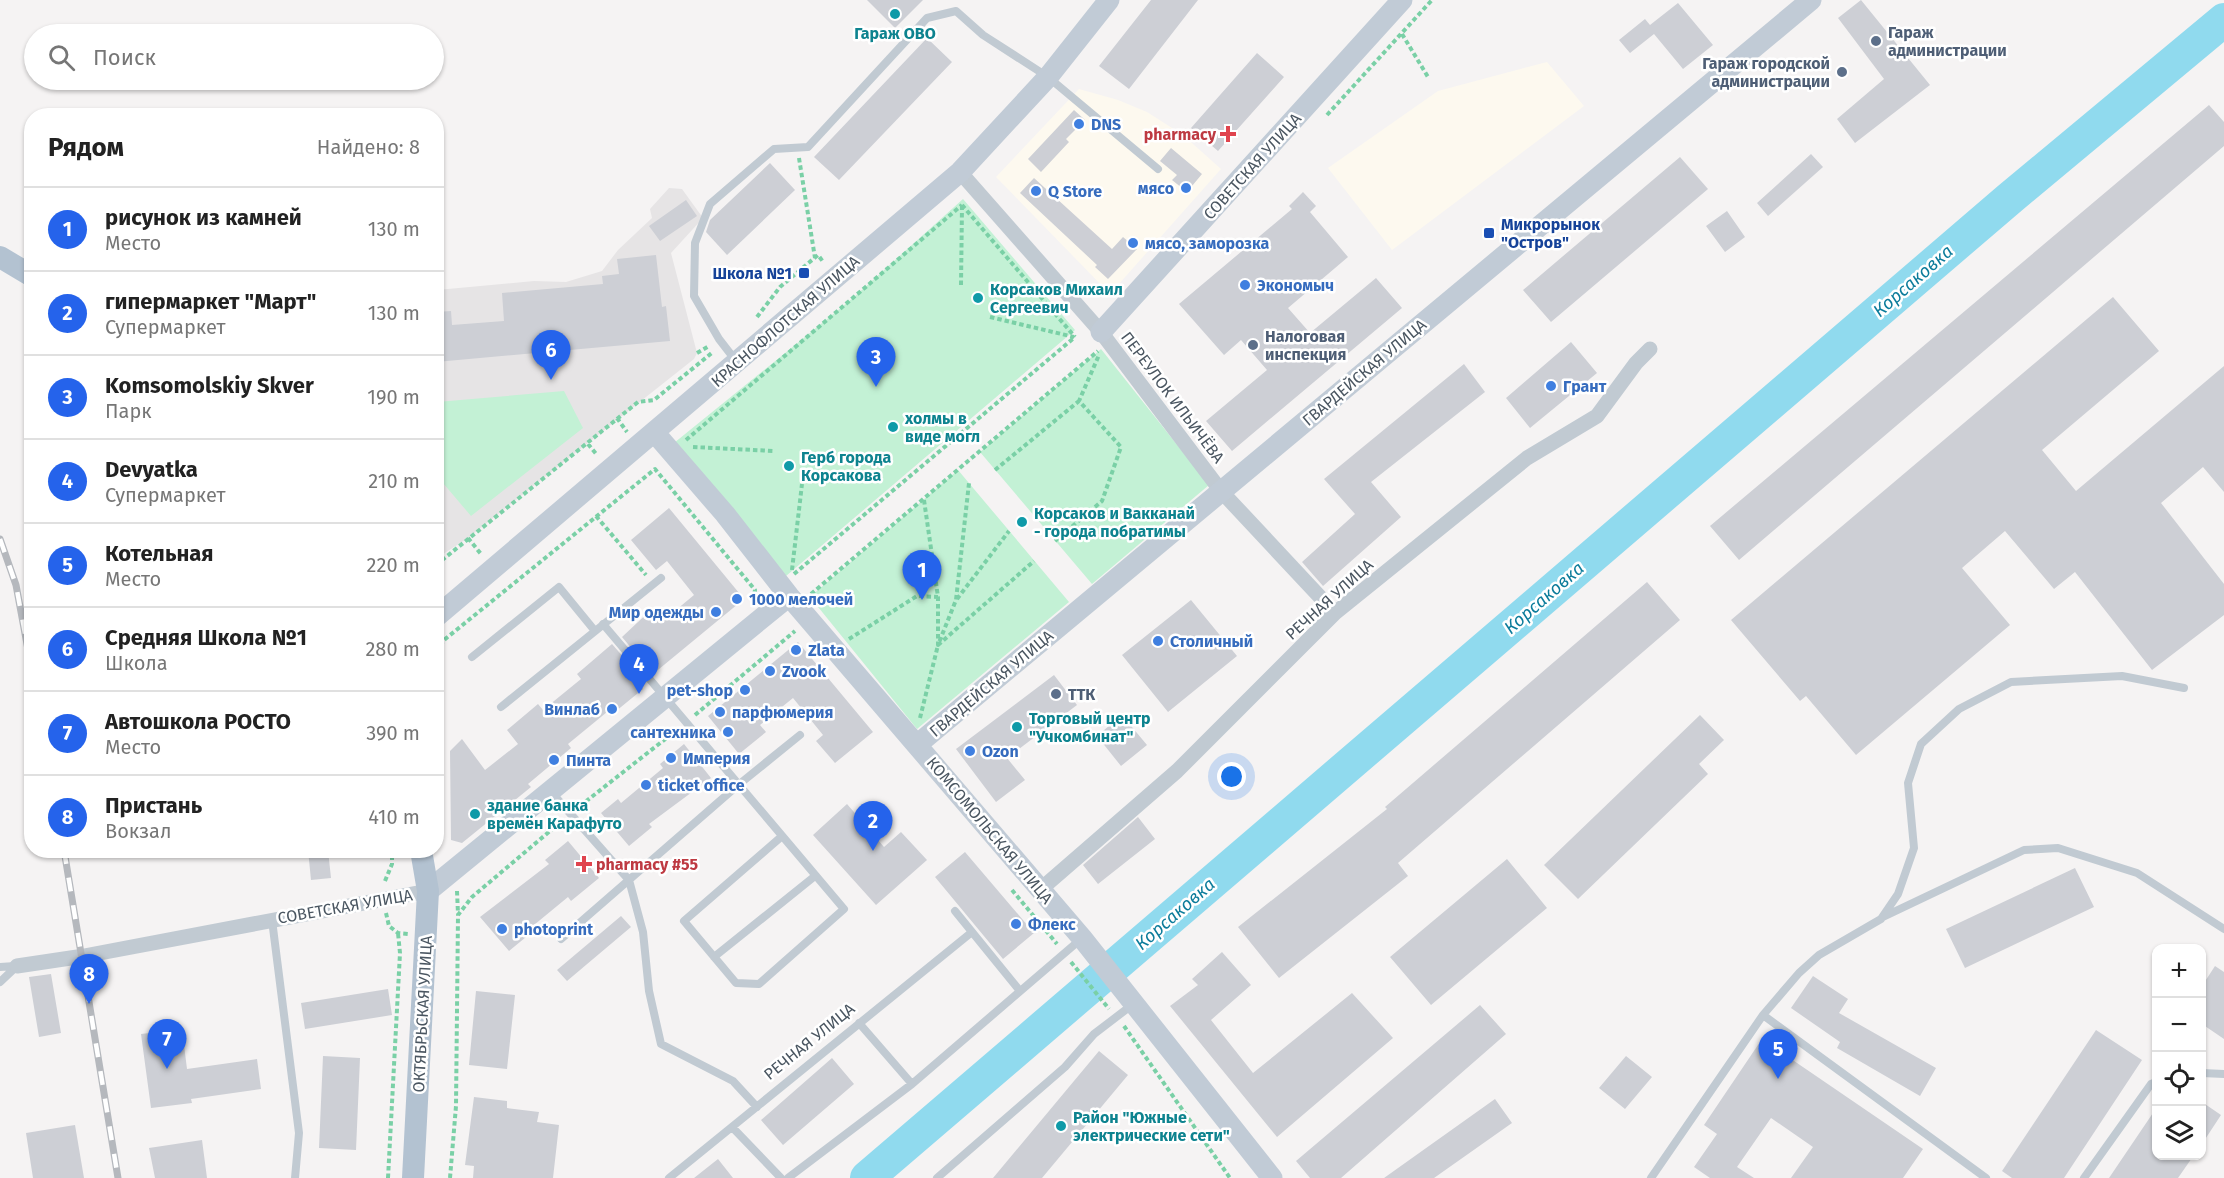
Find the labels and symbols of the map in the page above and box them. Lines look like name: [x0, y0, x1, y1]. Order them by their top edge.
marker: Гараж ОВО: [888, 7, 902, 21]
place label: Гараж администрации: [1888, 23, 2007, 60]
place label: Гараж ОВО: [854, 24, 936, 43]
marker: Гараж администрации: [1869, 34, 1883, 48]
place label: Гараж городской администрации: [1702, 54, 1830, 91]
marker: Гараж городской администрации: [1835, 65, 1849, 79]
street label: СОВЕТСКАЯ УЛИЦА: [1200, 109, 1306, 224]
place label: DNS: [1091, 115, 1121, 134]
marker: DNS: [1072, 117, 1086, 131]
place label: pharmacy: [1144, 125, 1217, 144]
marker: pharmacy: [1221, 127, 1235, 141]
place label: мясо: [1138, 179, 1174, 198]
marker: мясо: [1179, 181, 1193, 195]
place label: Q Store: [1048, 182, 1102, 201]
marker: Q Store: [1029, 184, 1043, 198]
place label: Микрорынок "Остров": [1501, 215, 1600, 252]
marker: Микрорынок "Остров": [1482, 226, 1496, 240]
place label: мясо, заморозка: [1145, 234, 1269, 253]
marker: мясо, заморозка: [1126, 236, 1140, 250]
water label: Корсаковка: [1869, 240, 1957, 322]
street label: КРАСНОФЛОТСКАЯ УЛИЦА: [707, 251, 864, 391]
place label: Школа №1: [712, 264, 792, 283]
marker: Школа №1: [797, 266, 811, 280]
place label: Экономыч: [1257, 276, 1334, 295]
marker: Экономыч: [1238, 278, 1252, 292]
place label: Корсаков Михаил Сергеевич: [990, 280, 1123, 317]
marker: Корсаков Михаил Сергеевич: [971, 291, 985, 305]
street label: ГВАРДЕЙСКАЯ УЛИЦА: [1299, 315, 1431, 430]
place label: Налоговая инспекция: [1265, 327, 1346, 364]
street label: ПЕРЕУЛОК ИЛЬИЧЁВА: [1117, 328, 1229, 467]
pin: 6: [532, 330, 570, 380]
pin: 3: [856, 338, 896, 387]
marker: Налоговая инспекция: [1246, 338, 1260, 352]
place label: Грант: [1563, 377, 1607, 396]
marker: Грант: [1544, 379, 1558, 393]
place label: холмы в виде могл: [904, 409, 980, 446]
marker: холмы в виде могл: [886, 420, 900, 434]
place label: Герб города Корсакова: [801, 448, 891, 485]
marker: Герб города Корсакова: [782, 459, 796, 473]
place label: Корсаков и Вакканай - города побратимы: [1034, 504, 1195, 541]
marker: Корсаков и Вакканай - города побратимы: [1015, 515, 1029, 529]
pin: 1: [902, 550, 942, 600]
street label: РЕЧНАЯ УЛИЦА: [1282, 555, 1378, 644]
water label: Корсаковка: [1500, 557, 1588, 639]
place label: 1000 мелочей: [749, 590, 853, 609]
marker: 1000 мелочей: [730, 592, 744, 606]
place label: Мир одежды: [609, 603, 704, 622]
marker: Мир одежды: [709, 605, 723, 619]
street label: ГВАРДЕЙСКАЯ УЛИЦА: [926, 626, 1058, 741]
place label: Столичный: [1170, 632, 1253, 651]
marker: Столичный: [1151, 634, 1165, 648]
place label: Zlata: [808, 641, 845, 660]
marker: Zlata: [789, 643, 803, 657]
pin: 4: [620, 644, 658, 694]
place label: Zvook: [782, 662, 826, 681]
marker: Zvook: [763, 664, 777, 678]
place label: pet-shop: [667, 681, 733, 700]
marker: pet-shop: [738, 683, 752, 697]
place label: ТТК: [1068, 685, 1096, 704]
marker: ТТК: [1049, 687, 1063, 701]
place label: Винлаб: [544, 700, 600, 719]
marker: Винлаб: [605, 702, 619, 716]
place label: парфюмерия: [732, 703, 833, 722]
marker: парфюмерия: [713, 705, 727, 719]
place label: Торговый центр "Учкомбинат": [1029, 709, 1151, 746]
marker: Торговый центр "Учкомбинат": [1010, 720, 1024, 734]
place label: сантехника: [630, 723, 716, 742]
marker: сантехника: [721, 725, 735, 739]
place label: Ozon: [982, 742, 1019, 761]
marker: Ozon: [963, 744, 977, 758]
place label: Империя: [683, 749, 750, 768]
place label: Пинта: [566, 751, 611, 770]
marker: Империя: [664, 751, 678, 765]
marker: Пинта: [547, 753, 561, 767]
street label: КОМСОМОЛЬСКАЯ УЛИЦА: [923, 753, 1057, 908]
your location: [1217, 762, 1246, 791]
place label: ticket office: [658, 776, 745, 795]
marker: ticket office: [639, 778, 653, 792]
place label: здание банка времён Карафуто: [487, 796, 622, 833]
pin: 2: [854, 802, 892, 851]
marker: здание банка времён Карафуто: [468, 807, 482, 821]
place label: pharmacy #55: [596, 855, 698, 874]
marker: pharmacy #55: [577, 857, 591, 871]
water label: Корсаковка: [1131, 873, 1219, 955]
street label: СОВЕТСКАЯ УЛИЦА: [276, 885, 415, 928]
place label: Флекс: [1028, 915, 1076, 934]
marker: Флекс: [1009, 917, 1023, 931]
place label: photoprint: [514, 920, 594, 939]
marker: photoprint: [495, 922, 509, 936]
street label: ОКТЯБРЬСКАЯ УЛИЦА: [409, 934, 436, 1093]
pin: 8: [70, 954, 109, 1004]
street label: РЕЧНАЯ УЛИЦА: [760, 998, 859, 1084]
pin: 7: [148, 1020, 186, 1069]
pin: 5: [1758, 1030, 1798, 1079]
place label: Район "Южные электрические сети": [1073, 1108, 1230, 1145]
marker: Район "Южные электрические сети": [1054, 1119, 1068, 1133]

